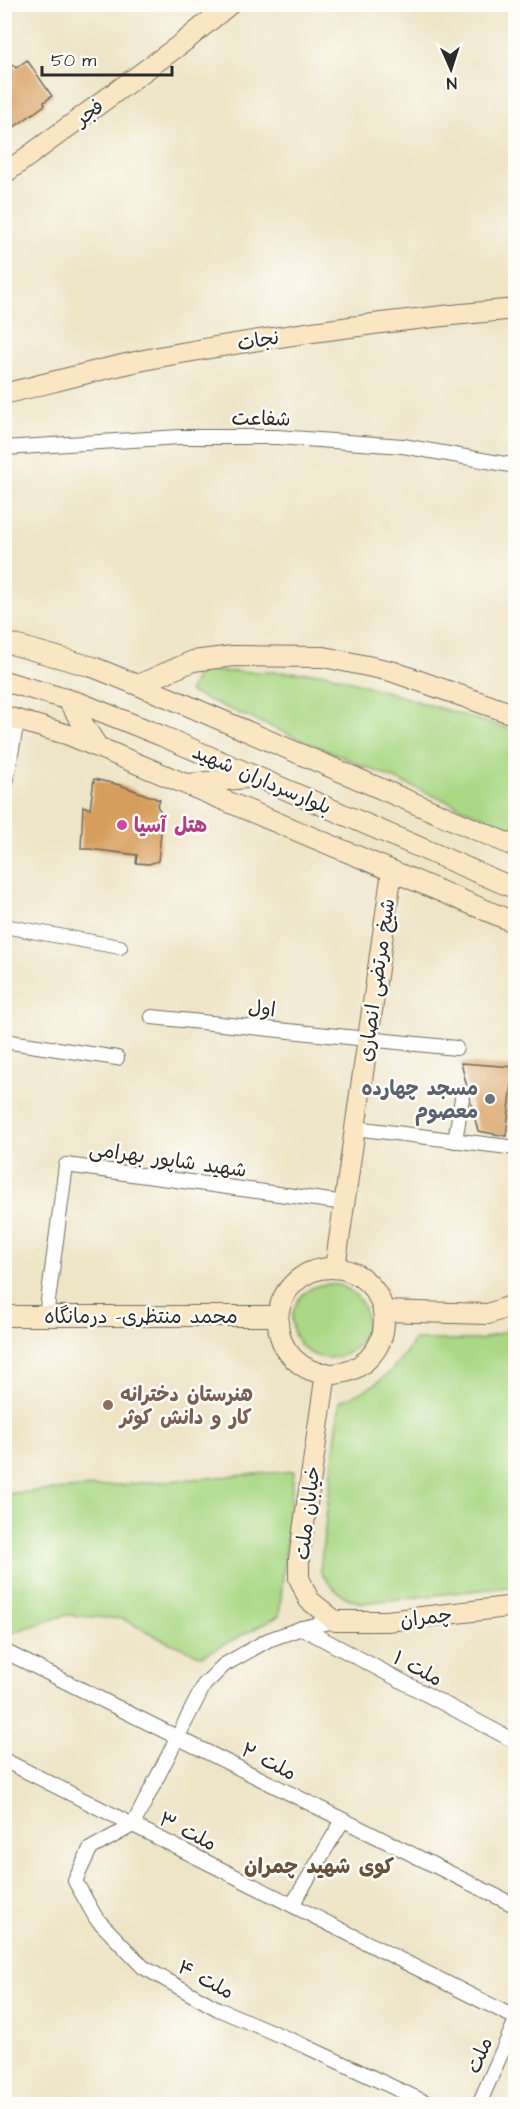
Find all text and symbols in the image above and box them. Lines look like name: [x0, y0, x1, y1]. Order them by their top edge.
scale bar: [42, 39, 172, 77]
north arrow: [421, 39, 481, 99]
text: 50 m: [51, 48, 96, 73]
text: N: [446, 72, 457, 94]
street label: فجر: [68, 93, 110, 134]
street label: نجات: [235, 324, 281, 358]
street label: شفاعت: [231, 404, 291, 434]
street label: بلوارسرداران شهید: [188, 738, 335, 822]
place label: هتل آسیا: [134, 812, 207, 840]
marker: هتل آسیا: [115, 818, 129, 832]
street label: شیخ مرتضی انصاری: [352, 897, 402, 1064]
street label: اول: [247, 994, 277, 1024]
place label: مسجد چهارده معصوم: [362, 1075, 478, 1126]
marker: مسجد چهارده معصوم: [483, 1092, 497, 1106]
street label: شهید شاپور بهرامی: [87, 1135, 248, 1185]
street label: محمد منتظری- درمانگاه: [44, 1303, 238, 1331]
place label: هنرستان دخترانه کار و دانش کوثر: [118, 1381, 253, 1432]
marker: هنرستان دخترانه کار و دانش کوثر: [101, 1398, 115, 1412]
street label: خیابان ملت: [288, 1465, 328, 1562]
street label: چمران: [399, 1601, 454, 1635]
street label: ملت ۱: [388, 1644, 447, 1693]
street label: ملت ۲: [236, 1736, 301, 1788]
street label: ملت ۳: [154, 1805, 221, 1858]
district label: کوی شهید چمران: [244, 1852, 395, 1881]
street label: ملت ۴: [173, 1953, 239, 2006]
street label: ملت: [460, 2033, 500, 2078]

